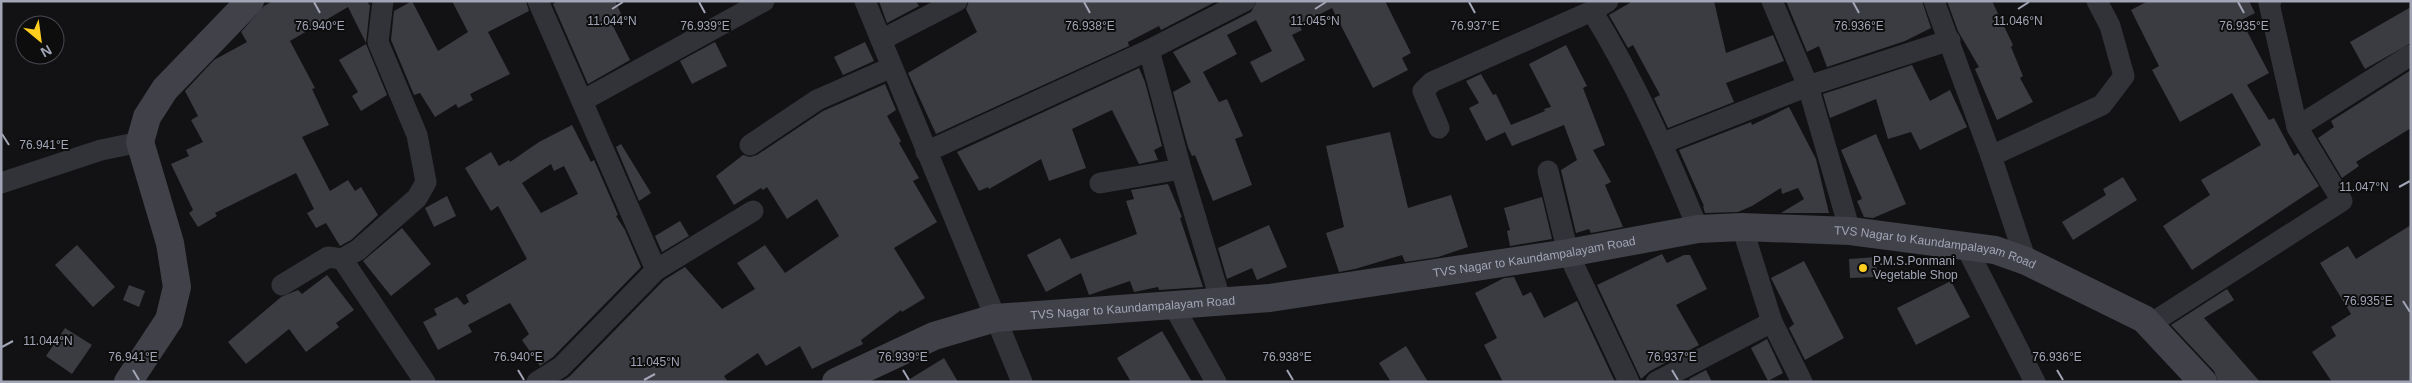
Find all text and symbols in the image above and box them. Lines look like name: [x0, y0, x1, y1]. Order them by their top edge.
text: 11.044°N: [587, 14, 637, 28]
text: 11.045°N: [1290, 14, 1340, 28]
text: 11.046°N: [1993, 14, 2043, 28]
north arrow: [15, 15, 65, 65]
text: 76.940°E: [295, 19, 345, 33]
text: 76.939°E: [680, 19, 730, 33]
text: 76.938°E: [1065, 19, 1115, 33]
text: 76.937°E: [1450, 19, 1500, 33]
text: 76.936°E: [1834, 19, 1884, 33]
text: 76.935°E: [2219, 19, 2269, 33]
text: N: [38, 42, 55, 61]
text: 76.941°E: [19, 138, 69, 152]
text: 11.047°N: [2339, 180, 2389, 194]
street label: TVS Nagar to Kaundampalayam Road: [1834, 223, 2038, 272]
street label: TVS Nagar to Kaundampalayam Road: [1432, 234, 1637, 280]
place label: P.M.S.Ponmani Vegetable Shop: [1873, 254, 1958, 282]
marker: P.M.S.Ponmani Vegetable Shop: [1857, 262, 1869, 274]
street label: TVS Nagar to Kaundampalayam Road: [1030, 294, 1236, 322]
text: 76.935°E: [2343, 294, 2393, 308]
text: 11.044°N: [23, 334, 73, 348]
text: 76.941°E: [108, 350, 158, 364]
text: 76.940°E: [493, 350, 543, 364]
text: 76.939°E: [878, 350, 928, 364]
text: 76.938°E: [1262, 350, 1312, 364]
text: 76.937°E: [1647, 350, 1697, 364]
text: 76.936°E: [2032, 350, 2082, 364]
text: 11.045°N: [630, 355, 680, 369]

